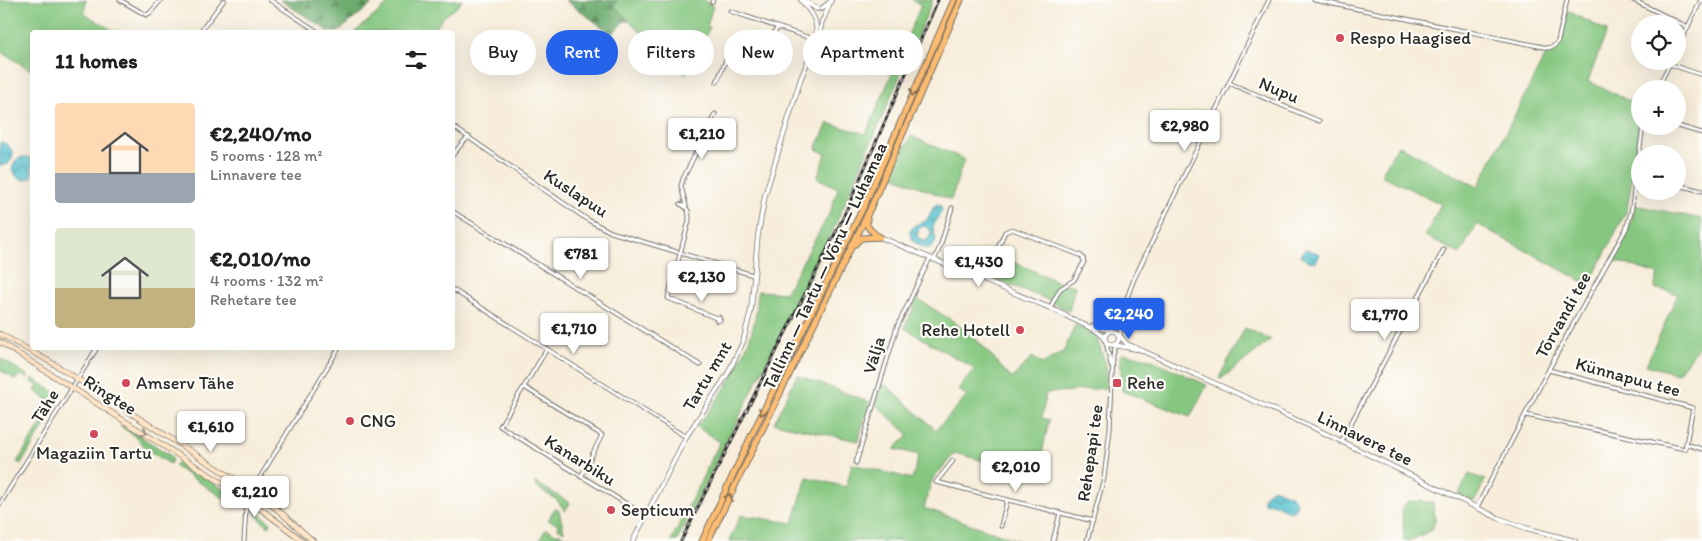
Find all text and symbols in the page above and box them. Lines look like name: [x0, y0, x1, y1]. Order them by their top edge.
map controls: [1631, 15, 1686, 200]
button: locate: [1631, 15, 1686, 70]
place label: Respo Haagised: [1350, 27, 1471, 49]
chip: Buy: [470, 30, 536, 75]
chip: Rent: [546, 30, 618, 75]
chip: Filters: [628, 30, 714, 75]
chip: New: [724, 30, 793, 75]
chip: Apartment: [803, 30, 923, 75]
marker: Respo Haagised: [1334, 32, 1346, 44]
icon: filters: [402, 46, 430, 74]
text: 11 homes: [55, 48, 138, 73]
street label: Nupu: [1256, 72, 1303, 108]
button: +: [1631, 80, 1686, 135]
one-way arrow: [909, 88, 920, 97]
pin: €2,980: [1144, 110, 1226, 152]
text: €2,980: [1161, 116, 1209, 135]
pin: €1,210: [661, 118, 743, 160]
text: €2,240/mo: [210, 121, 312, 146]
icon: home: [95, 123, 155, 183]
text: €1,210: [679, 124, 725, 143]
street label: Tallinn — Tartu — Võru — Luhamaa: [758, 139, 892, 393]
button: −: [1631, 145, 1686, 200]
text: 5 rooms · 128 m²: [210, 146, 322, 165]
street label: Kuslapuu: [540, 164, 612, 222]
text: Linnavere tee: [210, 165, 302, 184]
pin: €781: [551, 238, 611, 280]
text: €781: [564, 244, 598, 263]
text: €2,010/mo: [210, 246, 311, 271]
pin: €1,430: [938, 246, 1020, 288]
icon: home: [95, 248, 155, 308]
text: €1,430: [955, 252, 1003, 271]
pin: €2,130: [661, 260, 743, 303]
text: €2,130: [678, 267, 726, 286]
street label: Tõrvandi tee: [1530, 268, 1596, 362]
text: 4 rooms · 132 m²: [210, 271, 324, 290]
text: Rehetare tee: [210, 290, 297, 309]
pin: €2,240: [1088, 298, 1170, 340]
pin: €1,770: [1344, 298, 1426, 341]
text: €2,240: [1104, 304, 1154, 323]
text: €1,770: [1362, 305, 1408, 324]
pin: €1,710: [533, 312, 615, 355]
text: €1,710: [551, 319, 597, 338]
place label: Rehe Hotell: [921, 319, 1010, 341]
marker: Rehe Hotell: [1014, 324, 1026, 336]
street label: Välja: [858, 333, 890, 376]
street label: Tartu mnt: [678, 337, 737, 415]
street label: Künnapuu tee: [1573, 352, 1683, 402]
street label: Ringtee: [79, 370, 141, 420]
place label: Amserv Tähe: [136, 372, 234, 394]
place label: Rehe: [1127, 372, 1165, 394]
marker: Amserv Tähe: [120, 377, 132, 389]
marker: Rehe: [1111, 377, 1123, 389]
street label: Tähe: [26, 385, 64, 427]
street label: Rehepapi tee: [1072, 403, 1108, 503]
street label: Linnavere tee: [1314, 406, 1416, 470]
one-way arrow: [758, 407, 769, 416]
pin: €1,610: [170, 410, 252, 453]
place label: CNG: [360, 410, 396, 432]
marker: CNG: [344, 415, 356, 427]
text: €1,610: [188, 417, 234, 436]
one-way arrow: [138, 426, 147, 436]
marker: Magaziin Tartu: [88, 428, 100, 440]
street label: Kanarbiku: [540, 429, 620, 491]
place label: Magaziin Tartu: [36, 442, 152, 464]
pin: €2,010: [975, 450, 1057, 493]
text: €2,010: [992, 457, 1040, 476]
pin: €1,210: [214, 476, 296, 518]
text: €1,210: [232, 482, 278, 501]
one-way arrow: [723, 493, 733, 502]
place label: Septicum: [621, 499, 694, 521]
marker: Septicum: [605, 504, 617, 516]

